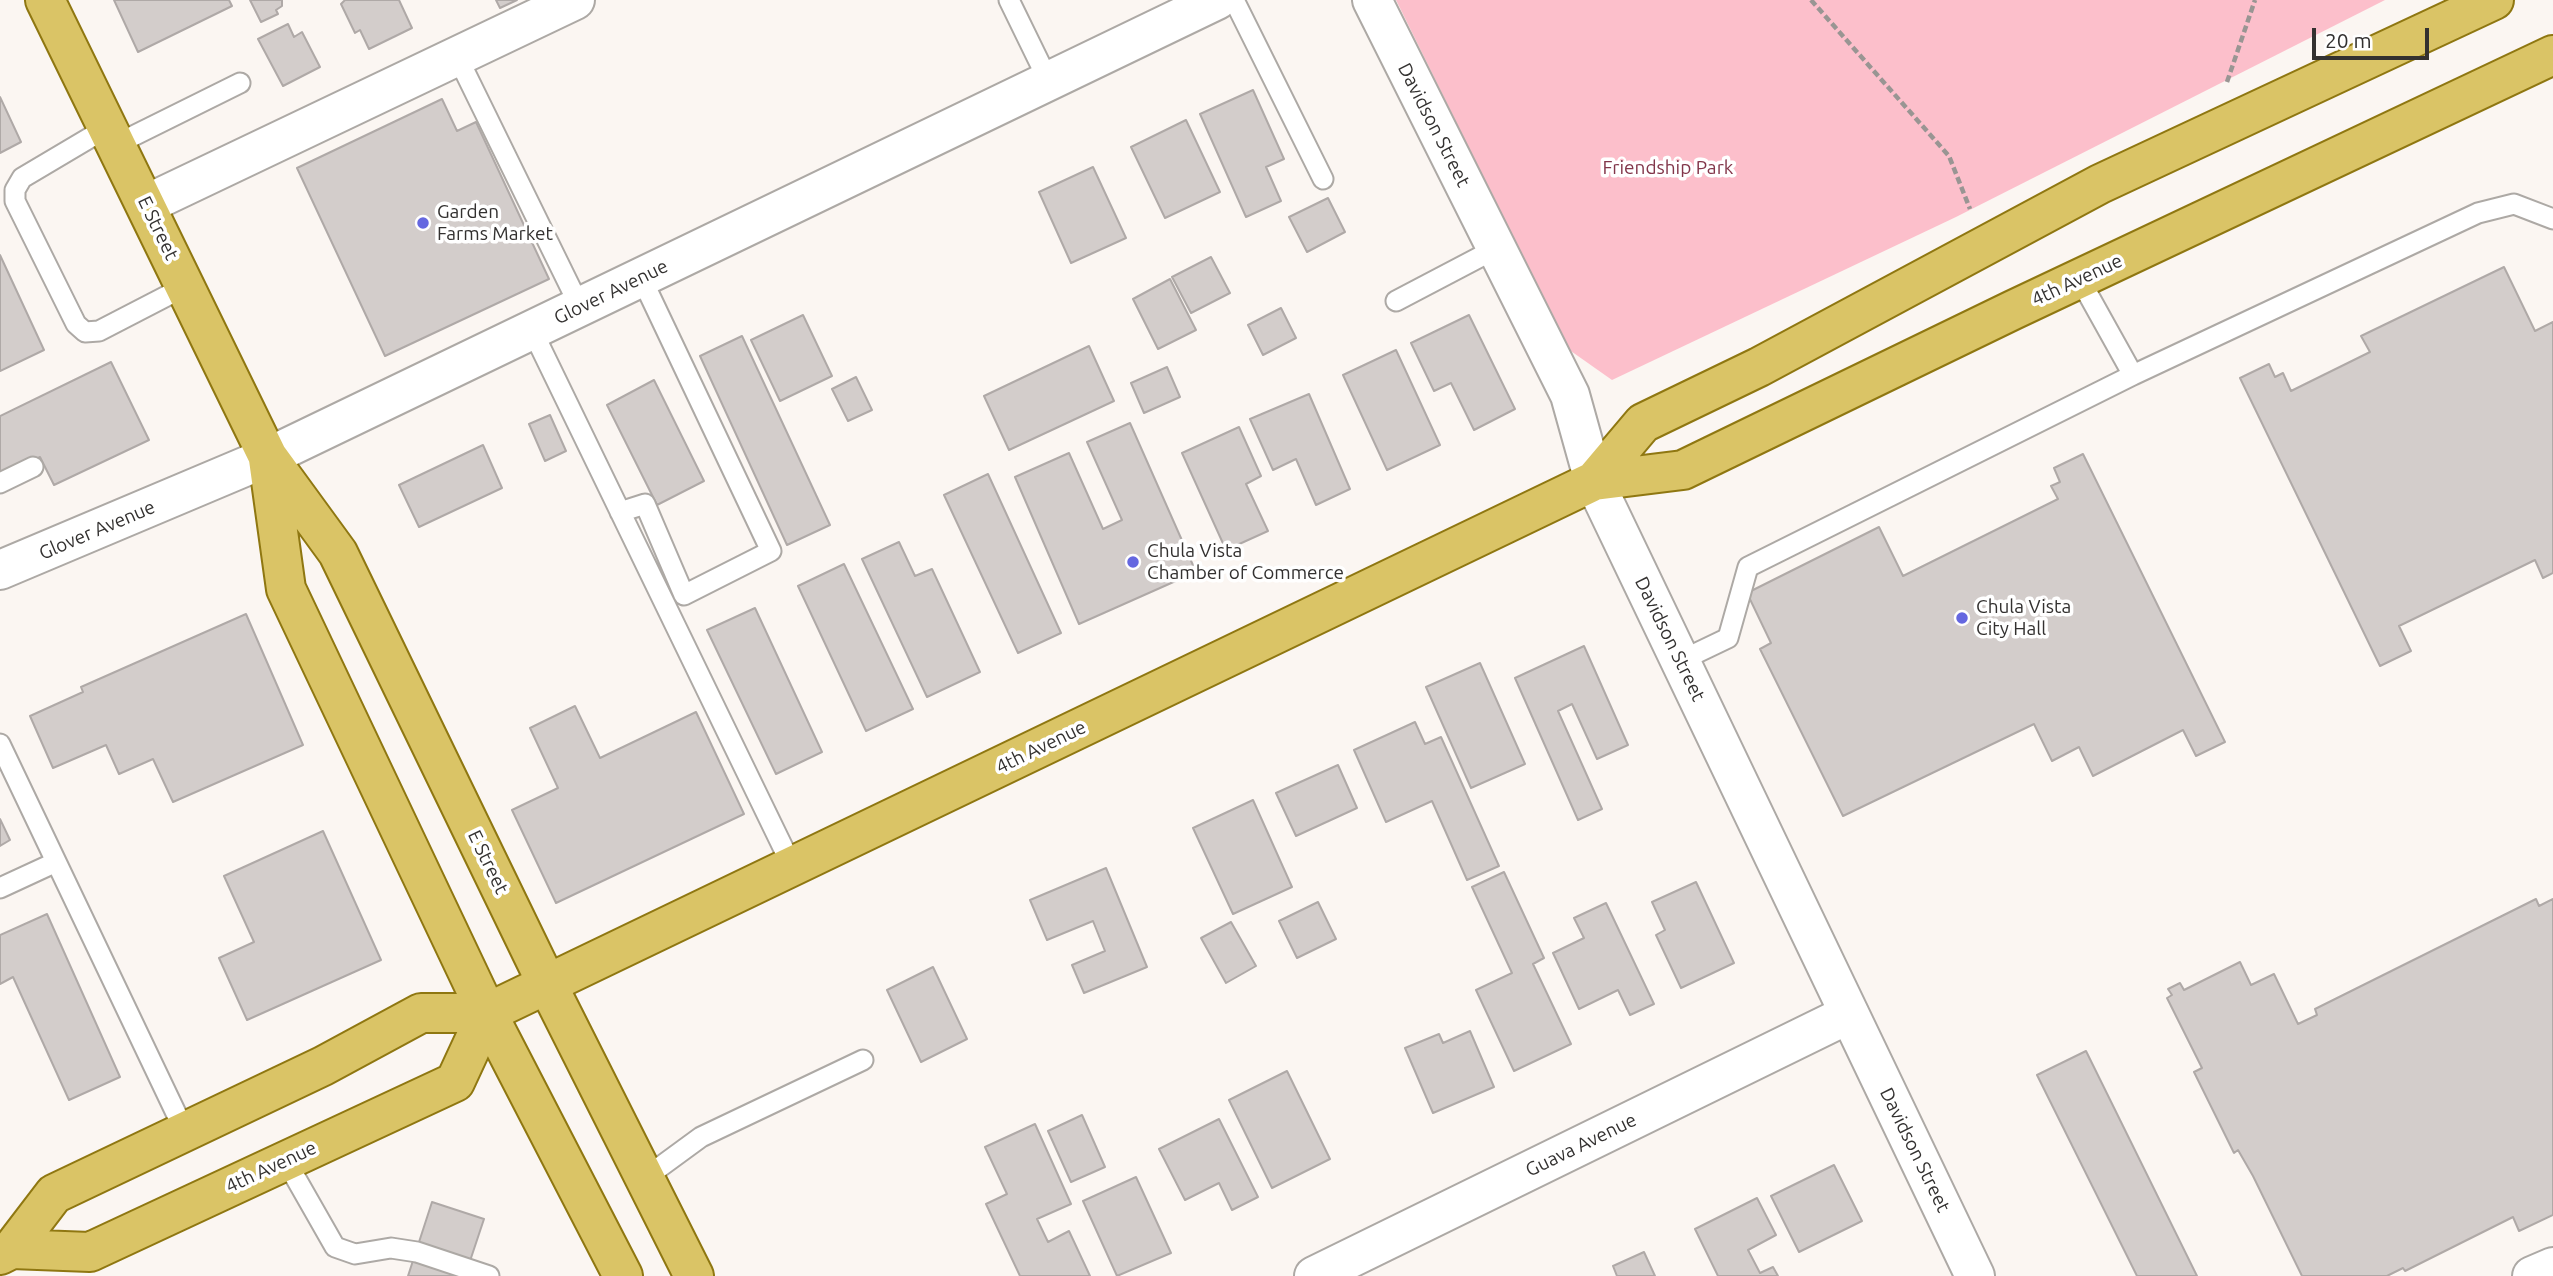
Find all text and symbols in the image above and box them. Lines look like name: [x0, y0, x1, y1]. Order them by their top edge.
scale bar: [2315, 14, 2432, 58]
text: 20 m: [2325, 28, 2372, 52]
street label: Davidson Street: [1393, 59, 1475, 191]
park label: Friendship Park: [1603, 157, 1733, 179]
street label: E Street: [133, 192, 183, 264]
place label: Garden Farms Market: [437, 201, 553, 245]
marker: Garden Farms Market: [415, 215, 431, 231]
street label: 4th Avenue: [2028, 249, 2126, 311]
street label: Glover Avenue: [550, 255, 672, 329]
street label: Glover Avenue: [36, 495, 158, 565]
place label: Chula Vista Chamber of Commerce: [1147, 540, 1344, 584]
marker: Chula Vista Chamber of Commerce: [1125, 554, 1141, 570]
street label: Davidson Street: [1630, 573, 1710, 705]
place label: Chula Vista City Hall: [1976, 596, 2071, 640]
marker: Chula Vista City Hall: [1954, 610, 1970, 626]
street label: 4th Avenue: [992, 715, 1090, 779]
street label: E Street: [463, 826, 513, 898]
street label: Davidson Street: [1875, 1084, 1955, 1216]
street label: Guava Avenue: [1522, 1108, 1640, 1182]
street label: 4th Avenue: [222, 1136, 320, 1198]

